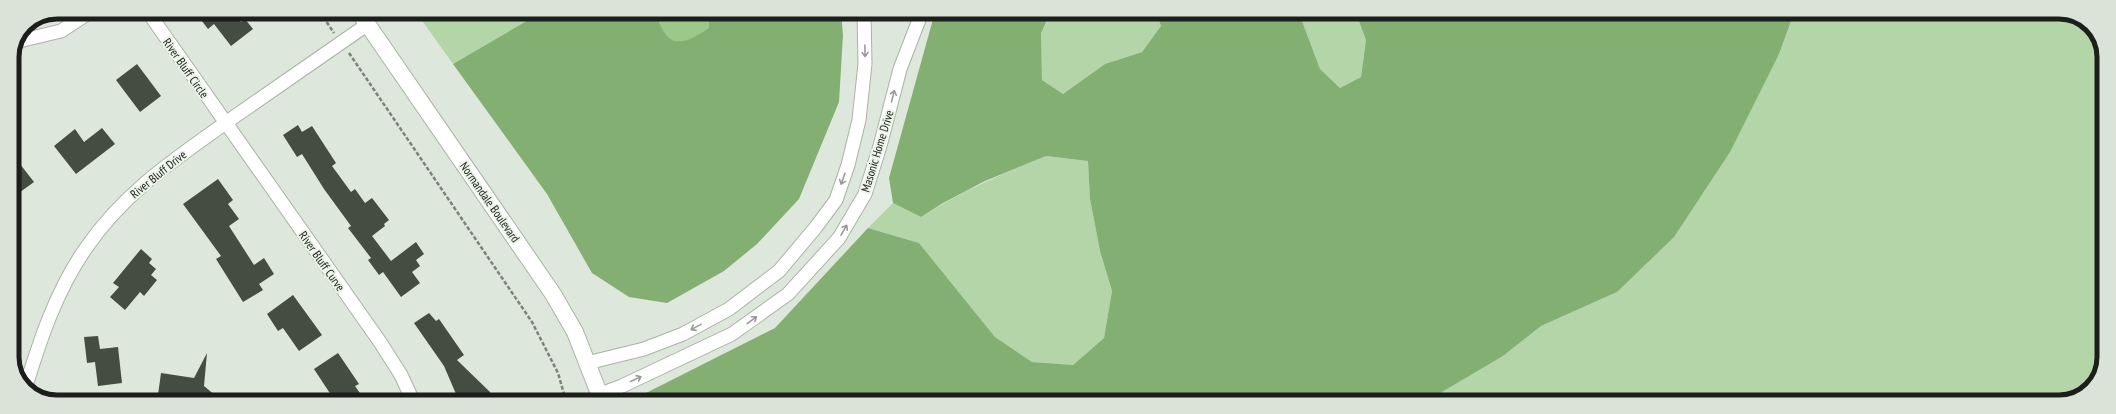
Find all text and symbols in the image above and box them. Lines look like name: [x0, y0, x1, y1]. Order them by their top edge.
street label: River Bluff Circle: [160, 35, 212, 101]
one-way arrow: [861, 44, 869, 57]
one-way arrow: [890, 90, 897, 103]
street label: Masonic Home Drive: [857, 108, 897, 194]
street label: River Bluff Drive: [127, 147, 189, 201]
street label: Normandale Boulevard: [457, 159, 523, 245]
one-way arrow: [839, 172, 846, 185]
one-way arrow: [840, 224, 848, 236]
street label: River Bluff Curve: [296, 228, 348, 294]
one-way arrow: [746, 316, 757, 324]
one-way arrow: [690, 324, 702, 332]
one-way arrow: [630, 375, 642, 382]

